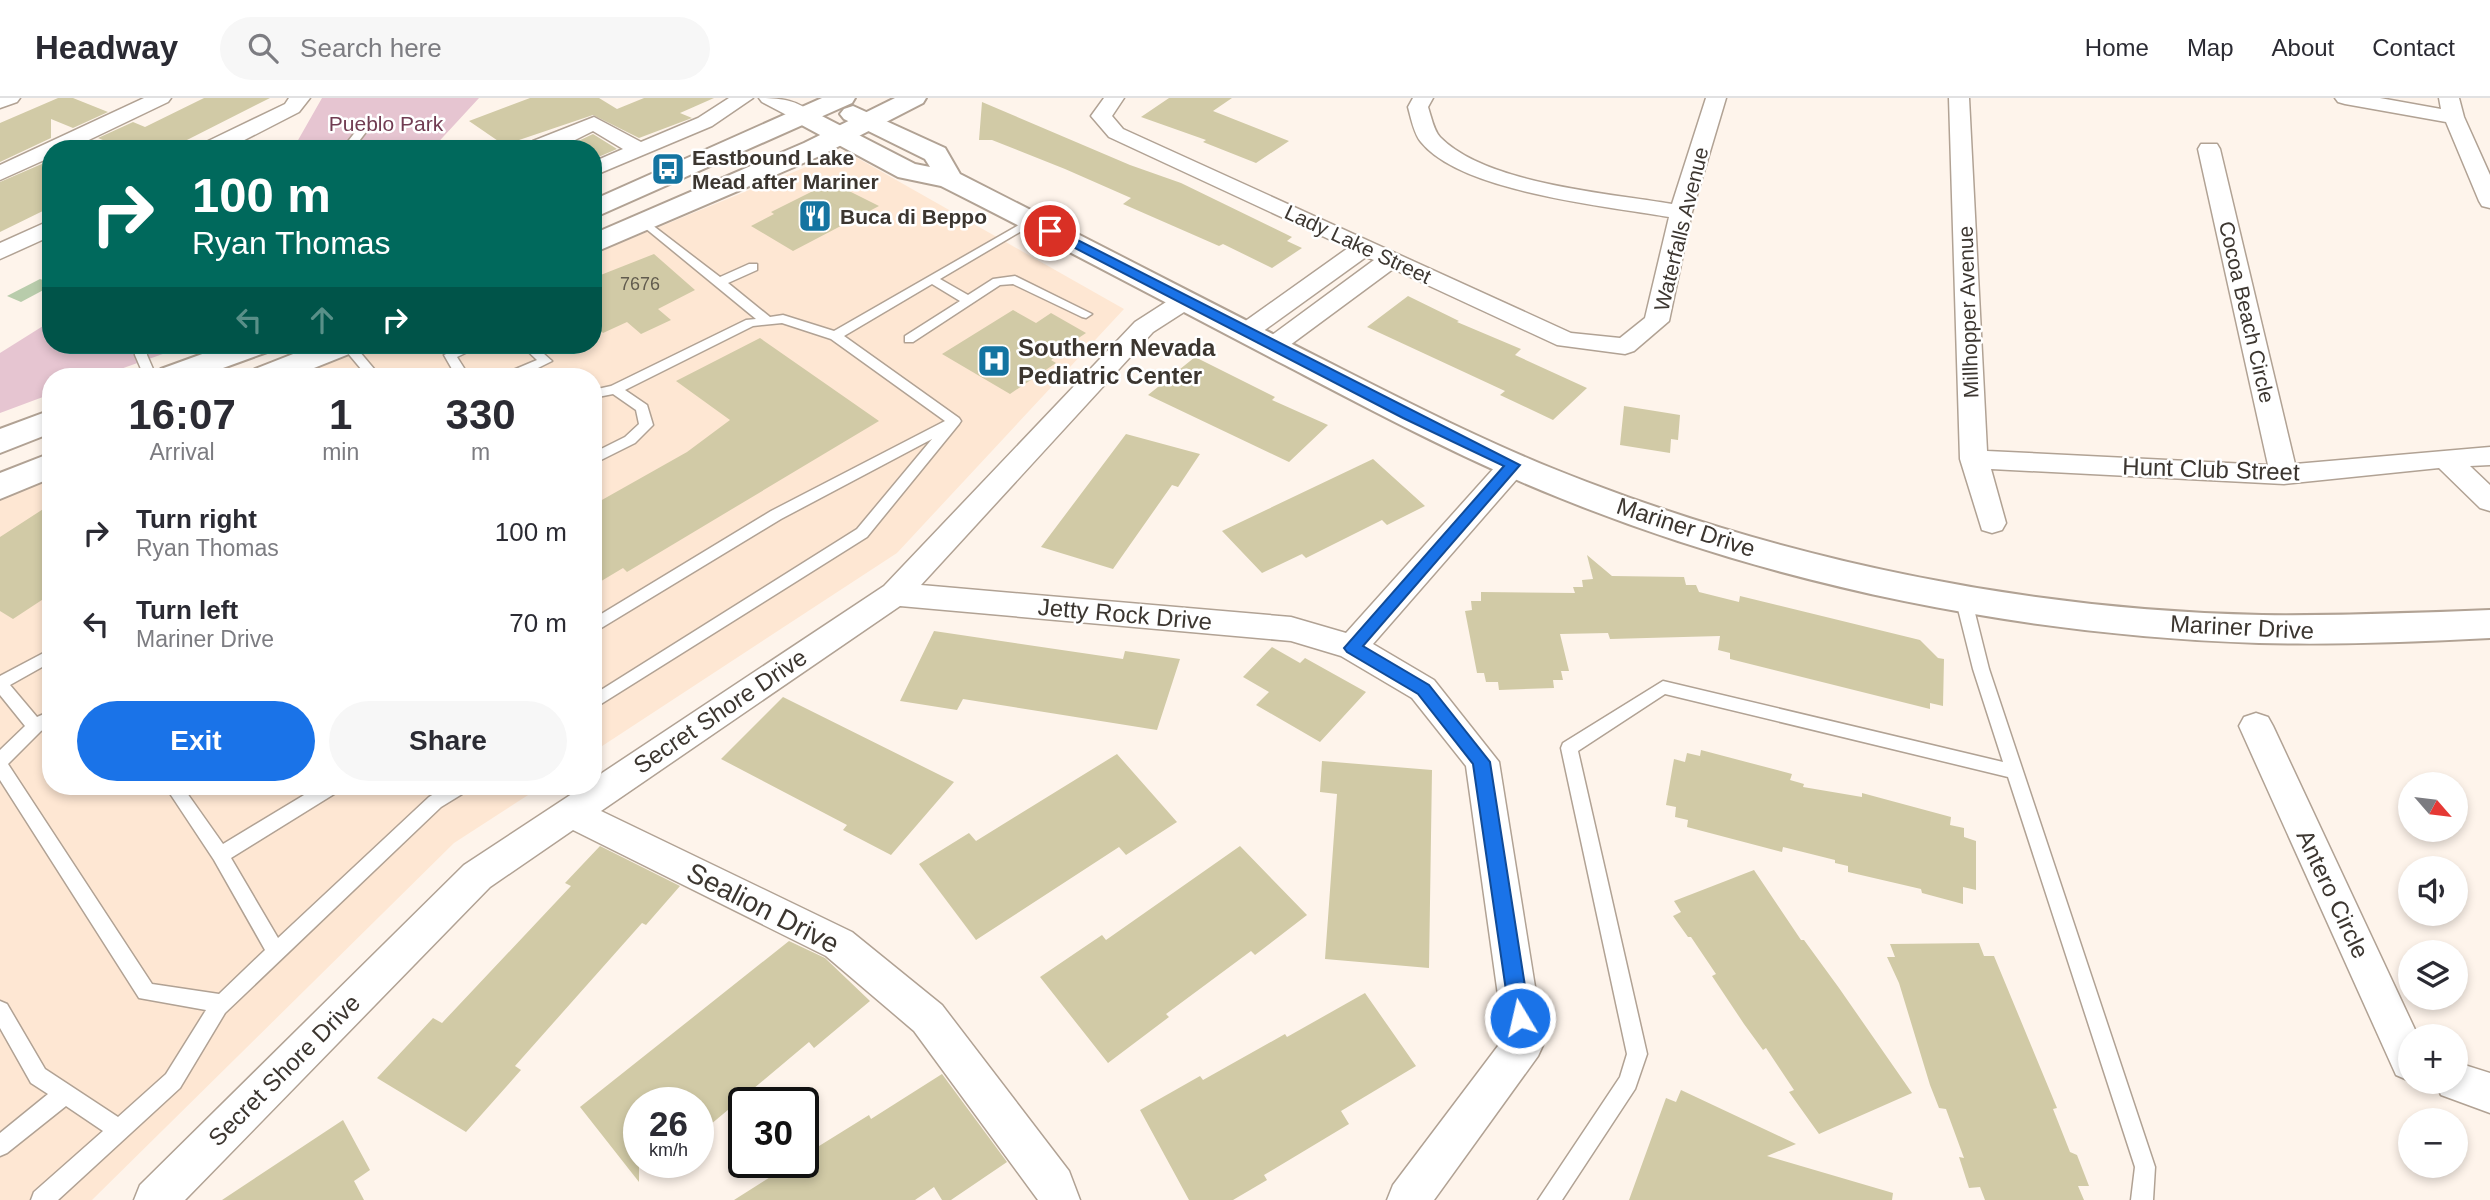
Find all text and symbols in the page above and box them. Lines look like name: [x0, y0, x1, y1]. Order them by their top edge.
search box: [220, 17, 710, 80]
text: Headway: [35, 29, 178, 66]
icon: search: [244, 29, 282, 67]
text: Search here: [300, 33, 442, 63]
text: Home: [2085, 34, 2149, 61]
text: Map: [2187, 34, 2234, 61]
text: About: [2272, 34, 2334, 61]
text: Contact: [2372, 34, 2455, 61]
park label: Pueblo Park: [329, 112, 444, 135]
street label: Waterfalls Avenue: [1650, 145, 1712, 313]
place label: Eastbound Lake Mead after Mariner: [692, 146, 879, 193]
bus stop icon: Eastbound Lake Mead after Mariner: [649, 150, 687, 188]
icon: right: [77, 168, 168, 259]
text: 100 m: [192, 168, 331, 222]
restaurant icon: Buca di Beppo: [796, 197, 834, 235]
street label: Lady Lake Street: [1281, 200, 1435, 288]
pin: [1020, 201, 1080, 261]
place label: Buca di Beppo: [840, 205, 987, 228]
icon: arrive: [1031, 212, 1069, 250]
street label: Cocoa Beach Circle: [2215, 219, 2279, 405]
text: Ryan Thomas: [192, 225, 391, 261]
street label: Millhopper Avenue: [1953, 225, 1983, 399]
house number: 7676: [620, 274, 660, 294]
icon: left: [230, 301, 268, 339]
icon: ahead: [303, 301, 341, 339]
icon: right: [376, 301, 414, 339]
place label: Southern Nevada Pediatric Center: [1018, 334, 1216, 389]
hospital icon: Southern Nevada Pediatric Center: [975, 342, 1013, 380]
text: 16:07: [128, 391, 236, 438]
text: 1: [329, 391, 352, 438]
text: 330: [446, 391, 516, 438]
text: Arrival: [149, 439, 215, 465]
text: min: [322, 439, 359, 465]
text: m: [471, 439, 490, 465]
street label: Hunt Club Street: [2122, 452, 2300, 486]
street label: Mariner Drive: [1613, 492, 1759, 562]
text: Turn right: [136, 504, 257, 534]
icon: right: [77, 514, 115, 552]
text: 100 m: [495, 517, 567, 547]
text: Ryan Thomas: [136, 535, 279, 561]
street label: Jetty Rock Drive: [1037, 593, 1213, 635]
text: Turn left: [136, 595, 238, 625]
icon: left: [77, 605, 115, 643]
text: 70 m: [509, 608, 567, 638]
street label: Mariner Drive: [2169, 610, 2315, 644]
text: Mariner Drive: [136, 626, 274, 652]
street label: Secret Shore Drive: [628, 643, 812, 779]
button: Exit: [77, 701, 315, 781]
button: Share: [329, 701, 567, 781]
north arrow: [2398, 772, 2468, 842]
map controls: [2398, 772, 2468, 1178]
street label: Antero Circle: [2291, 825, 2375, 963]
street label: Sealion Drive: [682, 856, 844, 960]
button: sound: [2398, 856, 2468, 926]
button: layers: [2398, 940, 2468, 1010]
position arrow: [1483, 981, 1557, 1055]
street label: Secret Shore Drive: [203, 989, 365, 1151]
button: +: [2398, 1024, 2468, 1094]
speed limit sign: 30: [728, 1087, 819, 1178]
text: 26: [649, 1104, 688, 1143]
button: −: [2398, 1108, 2468, 1178]
text: km/h: [649, 1140, 688, 1160]

